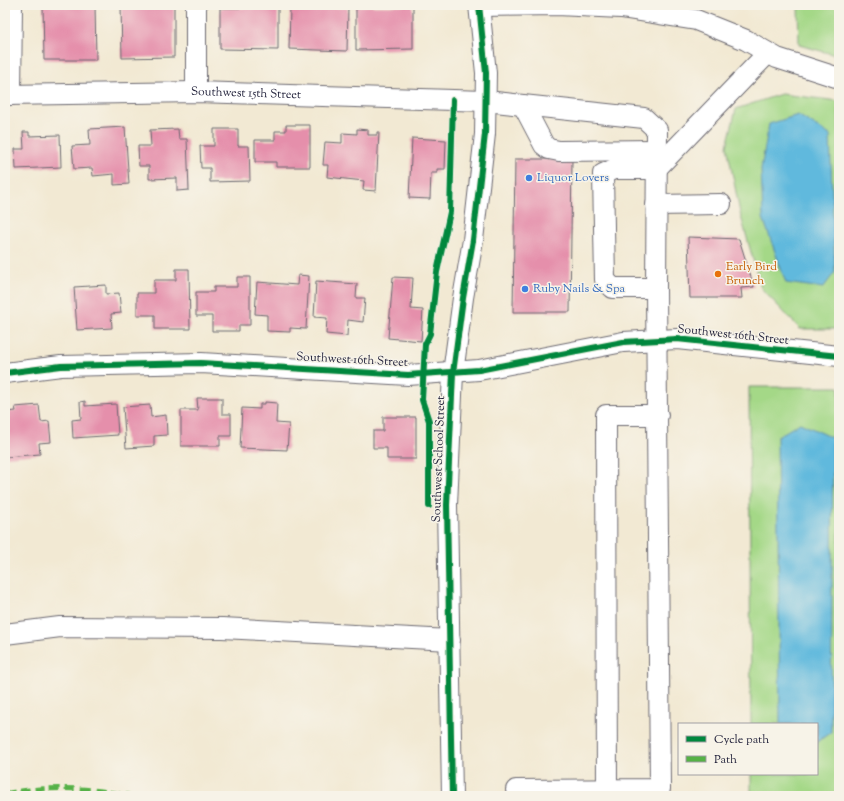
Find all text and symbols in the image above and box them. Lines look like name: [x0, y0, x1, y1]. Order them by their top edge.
street label: Southwest 15th Street: [191, 83, 301, 104]
place label: Liquor Lovers: [537, 169, 609, 187]
marker: Liquor Lovers: [524, 173, 534, 183]
place label: Early Bird Brunch: [726, 258, 777, 290]
marker: Early Bird Brunch: [713, 269, 723, 279]
place label: Ruby Nails & Spa: [533, 280, 626, 298]
marker: Ruby Nails & Spa: [520, 284, 530, 294]
street label: Southwest 16th Street: [676, 320, 790, 350]
street label: Southwest 16th Street: [296, 348, 408, 372]
street label: Southwest School Street: [428, 395, 450, 523]
legend: [678, 723, 818, 775]
text: Cycle path: [714, 731, 769, 749]
text: Path: [714, 751, 737, 769]

